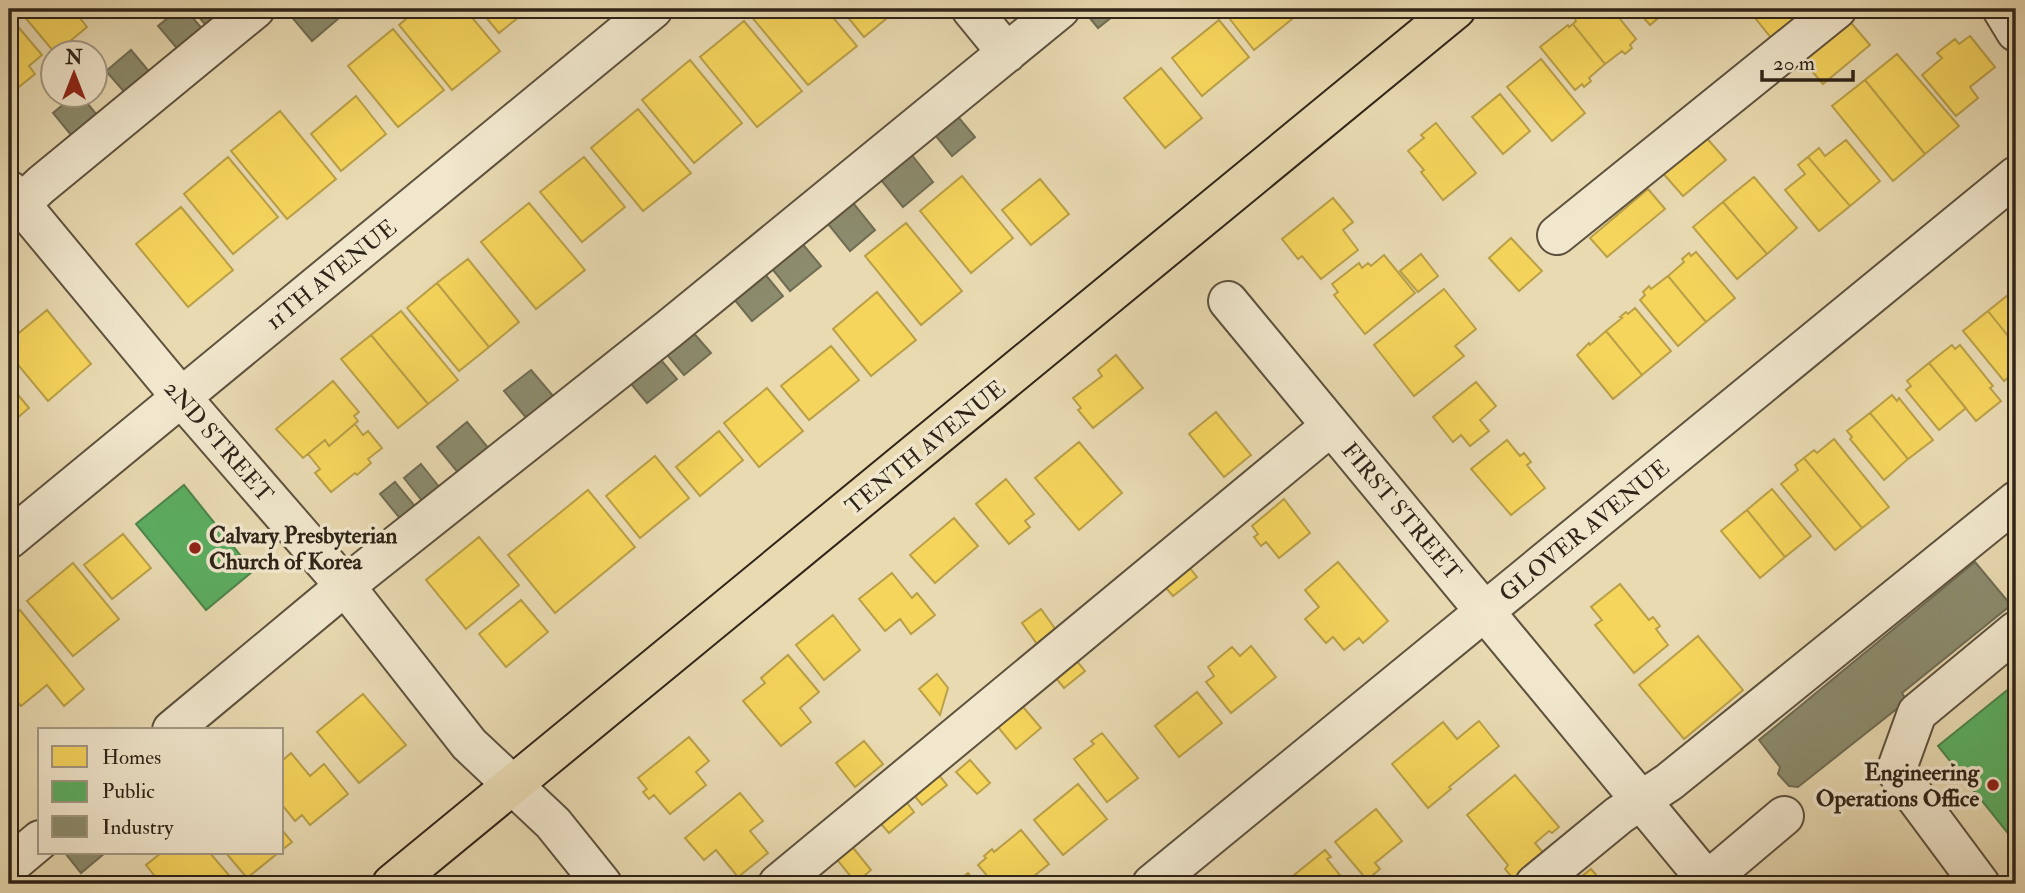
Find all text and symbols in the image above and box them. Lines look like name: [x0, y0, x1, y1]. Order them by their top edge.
north arrow: [38, 38, 108, 108]
scale bar: [1762, 38, 1854, 82]
text: N: [64, 46, 83, 70]
text: 20 m: [1773, 50, 1815, 77]
street label: 11TH AVENUE: [260, 213, 402, 336]
street label: 2ND STREET: [158, 374, 280, 508]
street label: TENTH AVENUE: [839, 374, 1011, 521]
street label: FIRST STREET: [1335, 436, 1468, 586]
street label: GLOVER AVENUE: [1493, 453, 1675, 608]
place label: Calvary Presbyterian Church of Korea: [209, 521, 398, 576]
marker: Calvary Presbyterian Church of Korea: [187, 540, 203, 556]
legend: [38, 728, 284, 854]
text: Homes: [102, 744, 161, 771]
place label: Engineering Operations Office: [1816, 758, 1981, 814]
marker: Engineering Operations Office: [1985, 777, 2001, 793]
text: Public: [102, 778, 155, 805]
text: Industry: [102, 814, 174, 841]

